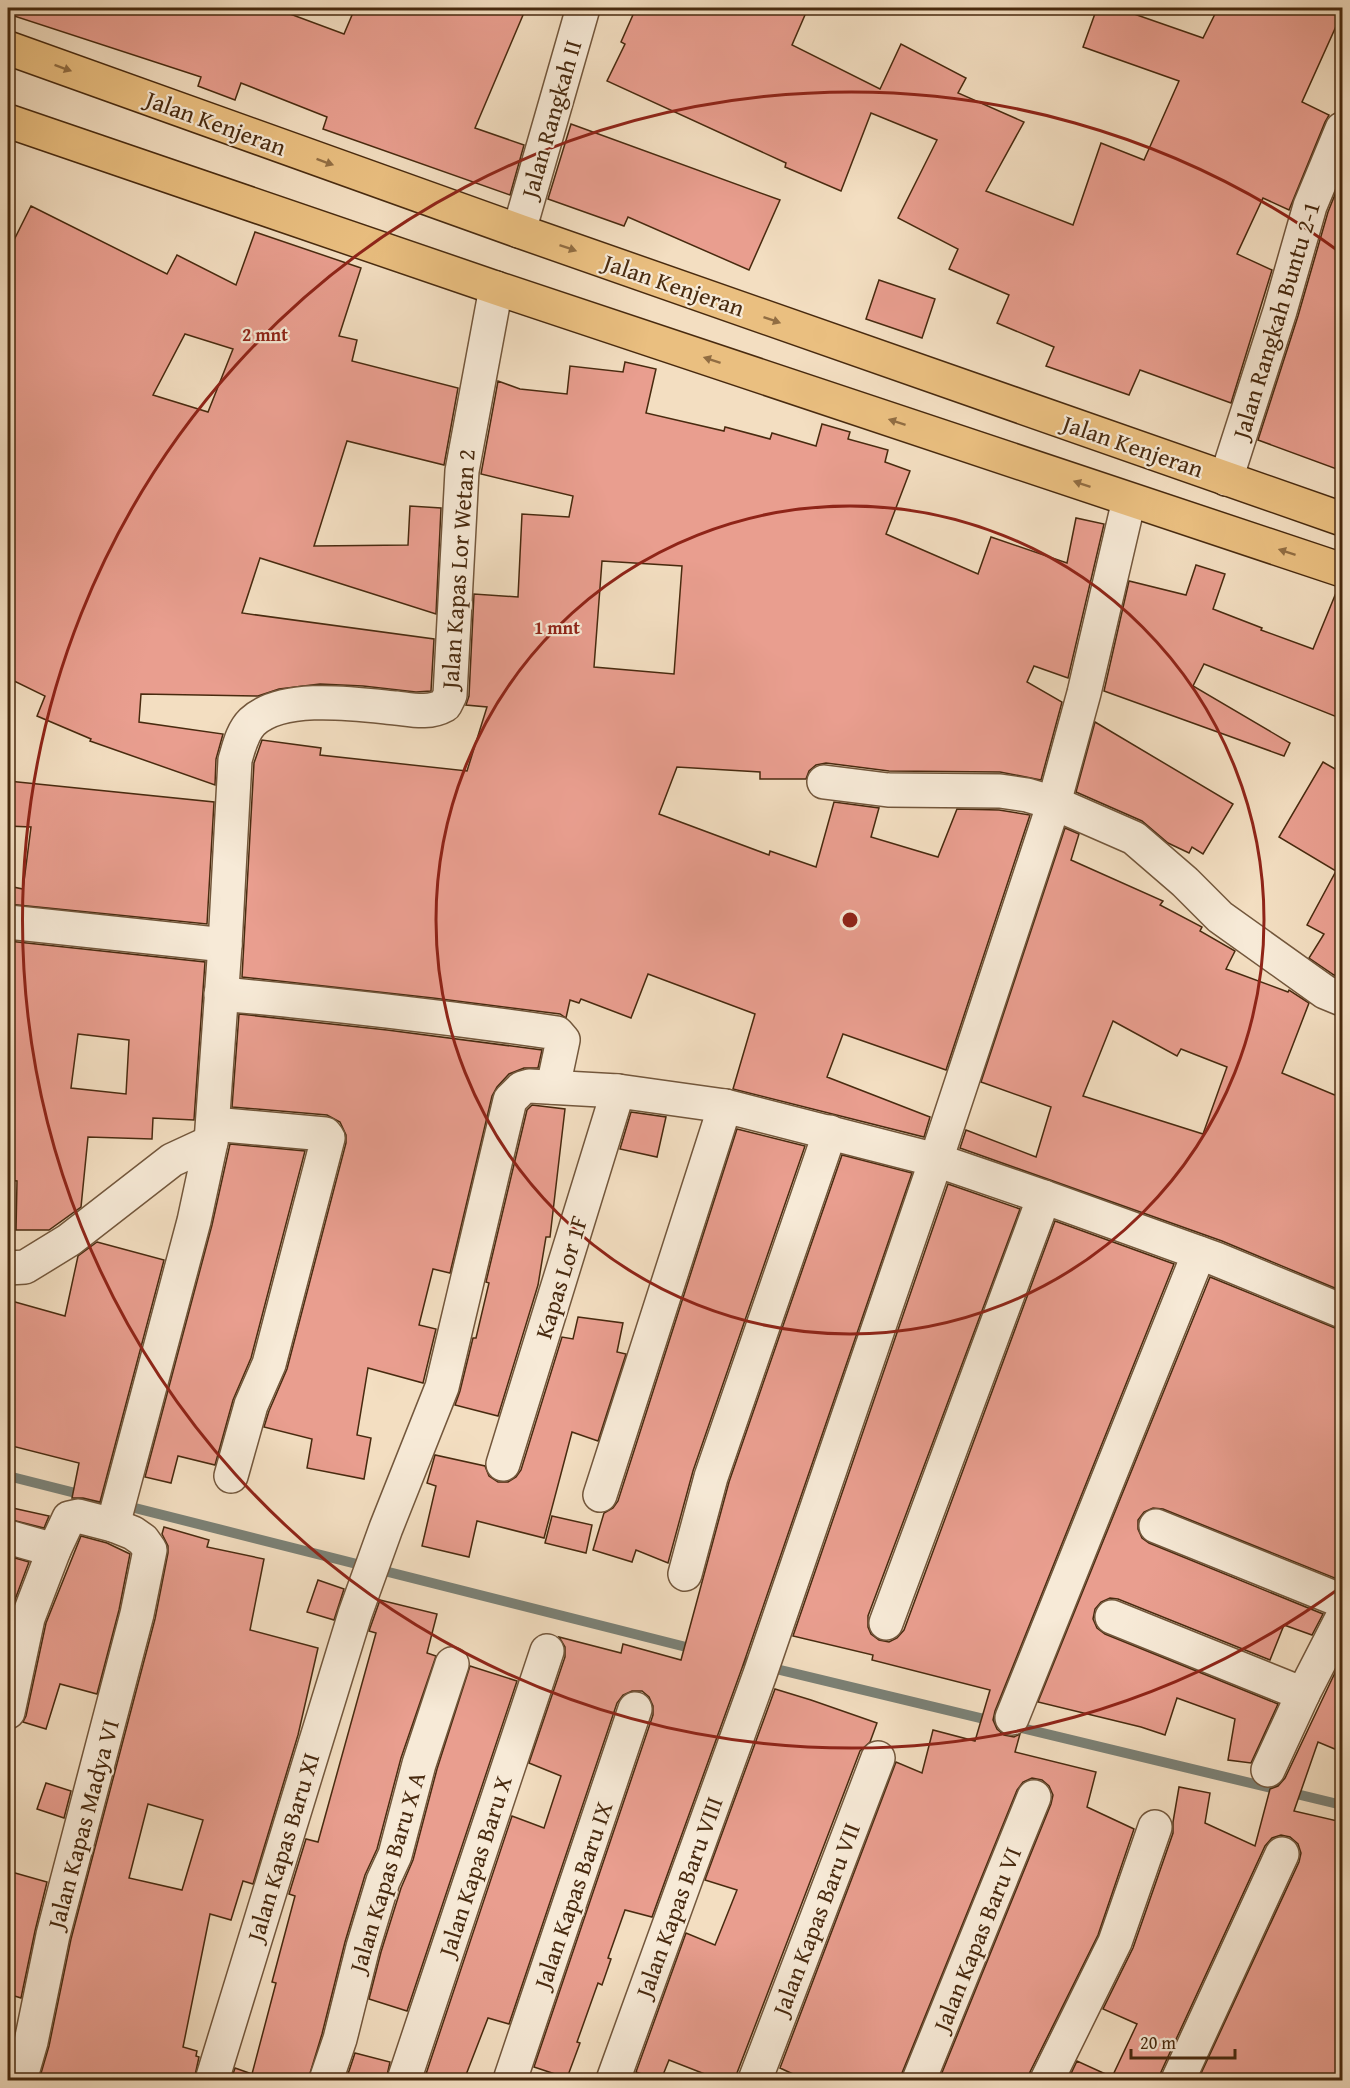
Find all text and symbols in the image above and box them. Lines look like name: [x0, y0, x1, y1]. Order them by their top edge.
street label: Jalan Rangkah II: [511, 36, 590, 205]
one-way arrow: [54, 63, 72, 73]
street label: Jalan Kenjeran: [138, 80, 291, 165]
one-way arrow: [316, 157, 334, 167]
street label: Jalan Rangkah Buntu 2-1: [1222, 197, 1329, 446]
one-way arrow: [559, 244, 577, 254]
street label: Jalan Kenjeran: [596, 244, 750, 326]
one-way arrow: [763, 315, 781, 325]
text: 2 mnt: [242, 321, 288, 348]
one-way arrow: [703, 355, 721, 364]
street label: Jalan Kenjeran: [1055, 405, 1209, 487]
one-way arrow: [888, 417, 906, 426]
street label: Jalan Kapas Lor Wetan 2: [432, 448, 484, 693]
one-way arrow: [1073, 478, 1091, 488]
one-way arrow: [1278, 547, 1296, 556]
text: 1 mnt: [534, 614, 580, 641]
centre of rings: [840, 910, 860, 930]
street label: Kapas Lor 1F: [526, 1211, 596, 1343]
street label: Jalan Kapas Madya VI: [37, 1715, 128, 1936]
street label: Jalan Kapas Baru XI: [237, 1748, 328, 1949]
street label: Jalan Kapas Baru X A: [339, 1767, 434, 1980]
street label: Jalan Kapas Baru X: [428, 1771, 521, 1964]
street label: Jalan Kapas Baru VIII: [625, 1792, 732, 2005]
street label: Jalan Kapas Baru IX: [524, 1797, 621, 1996]
street label: Jalan Kapas Baru VII: [762, 1818, 869, 2023]
street label: Jalan Kapas Baru VI: [923, 1841, 1030, 2039]
scale bar: [1131, 2022, 1234, 2060]
text: 20 m: [1140, 2029, 1176, 2056]

